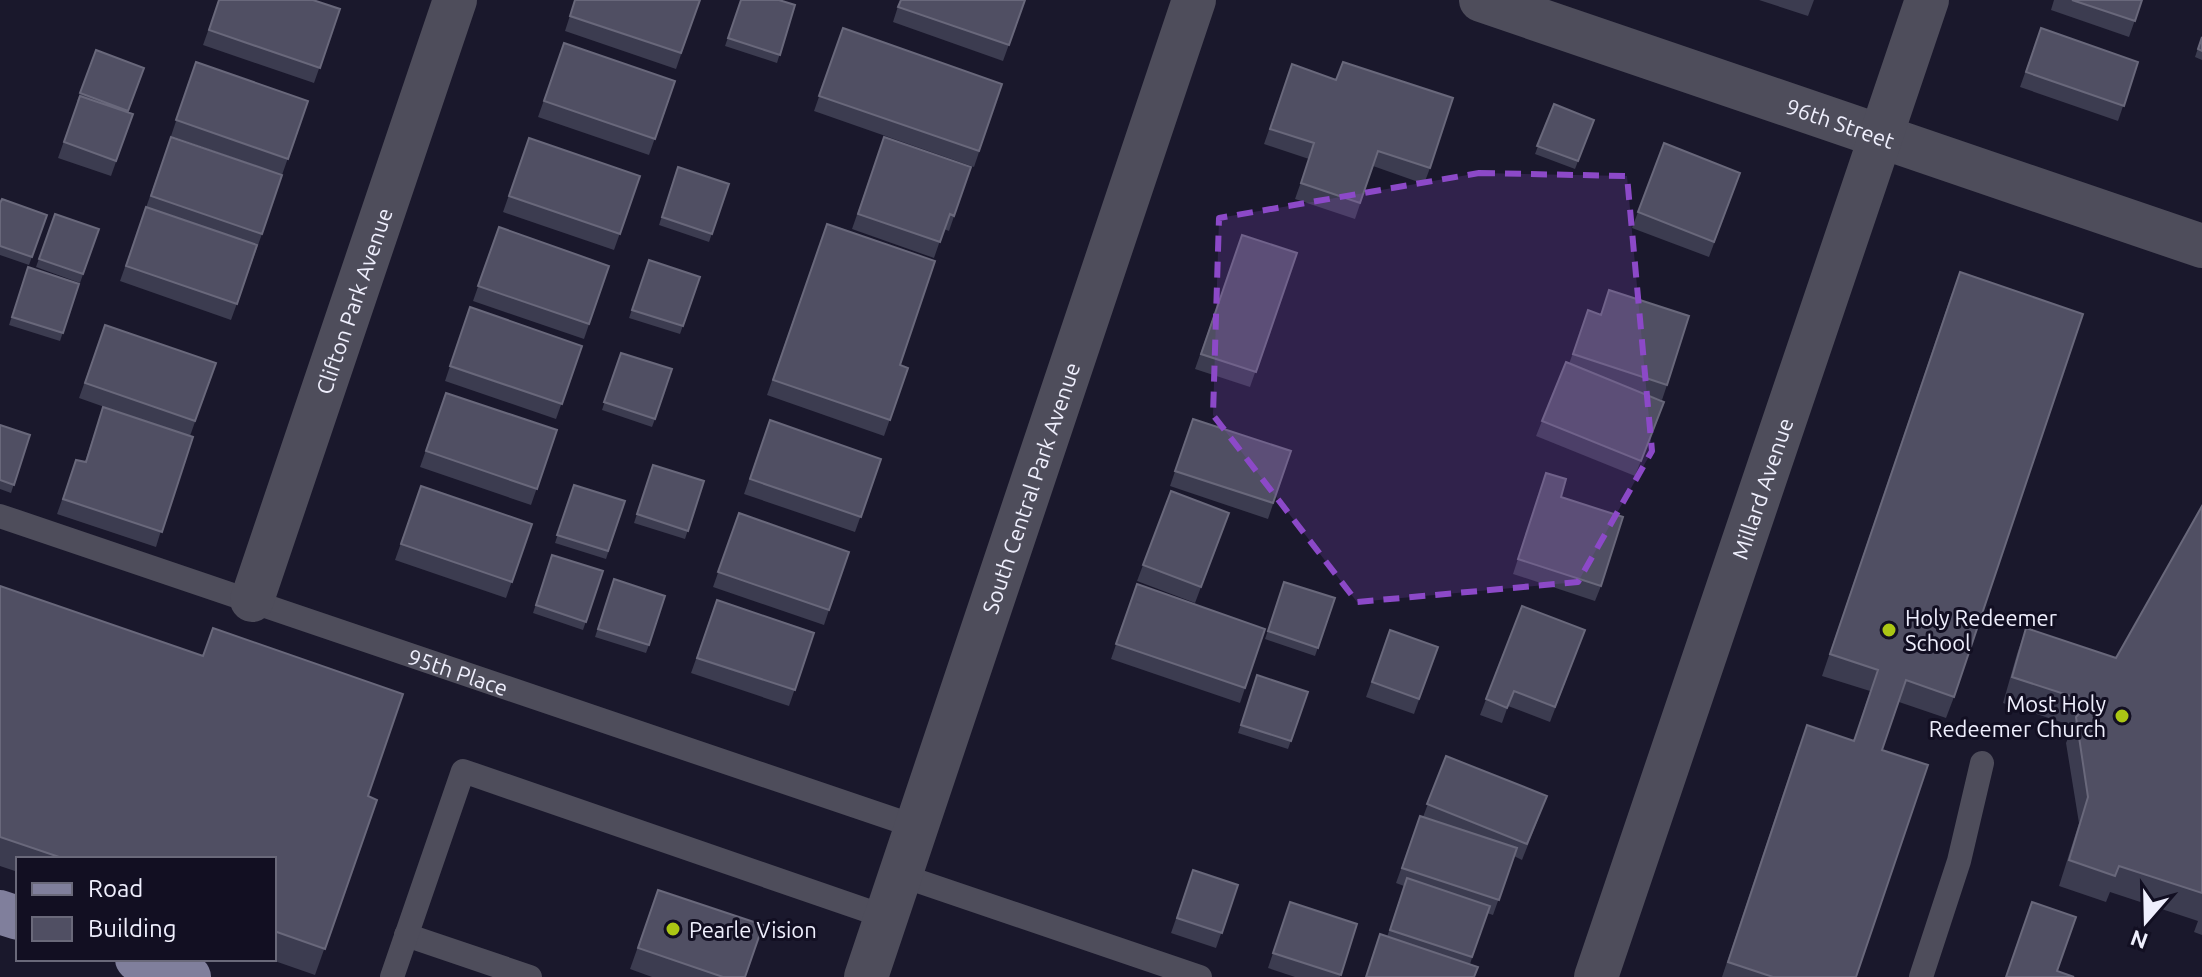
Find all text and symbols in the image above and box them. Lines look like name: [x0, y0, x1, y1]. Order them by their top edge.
street label: 96th Street: [1783, 93, 1898, 153]
street label: Clifton Park Avenue: [310, 204, 396, 397]
street label: South Central Park Avenue: [976, 359, 1084, 617]
street label: Millard Avenue: [1726, 414, 1797, 562]
place label: Holy Redeemer School: [1905, 605, 2058, 655]
marker: Holy Redeemer School: [1880, 621, 1898, 639]
street label: 95th Place: [405, 643, 511, 700]
place label: Most Holy Redeemer Church: [1929, 691, 2106, 741]
marker: Most Holy Redeemer Church: [2113, 707, 2131, 725]
legend: [16, 857, 276, 961]
text: Road: [88, 875, 143, 902]
north arrow: [2106, 881, 2186, 961]
text: Building: [88, 915, 176, 942]
place label: Pearle Vision: [689, 917, 817, 942]
marker: Pearle Vision: [664, 920, 682, 938]
text: N: [2127, 926, 2151, 955]

